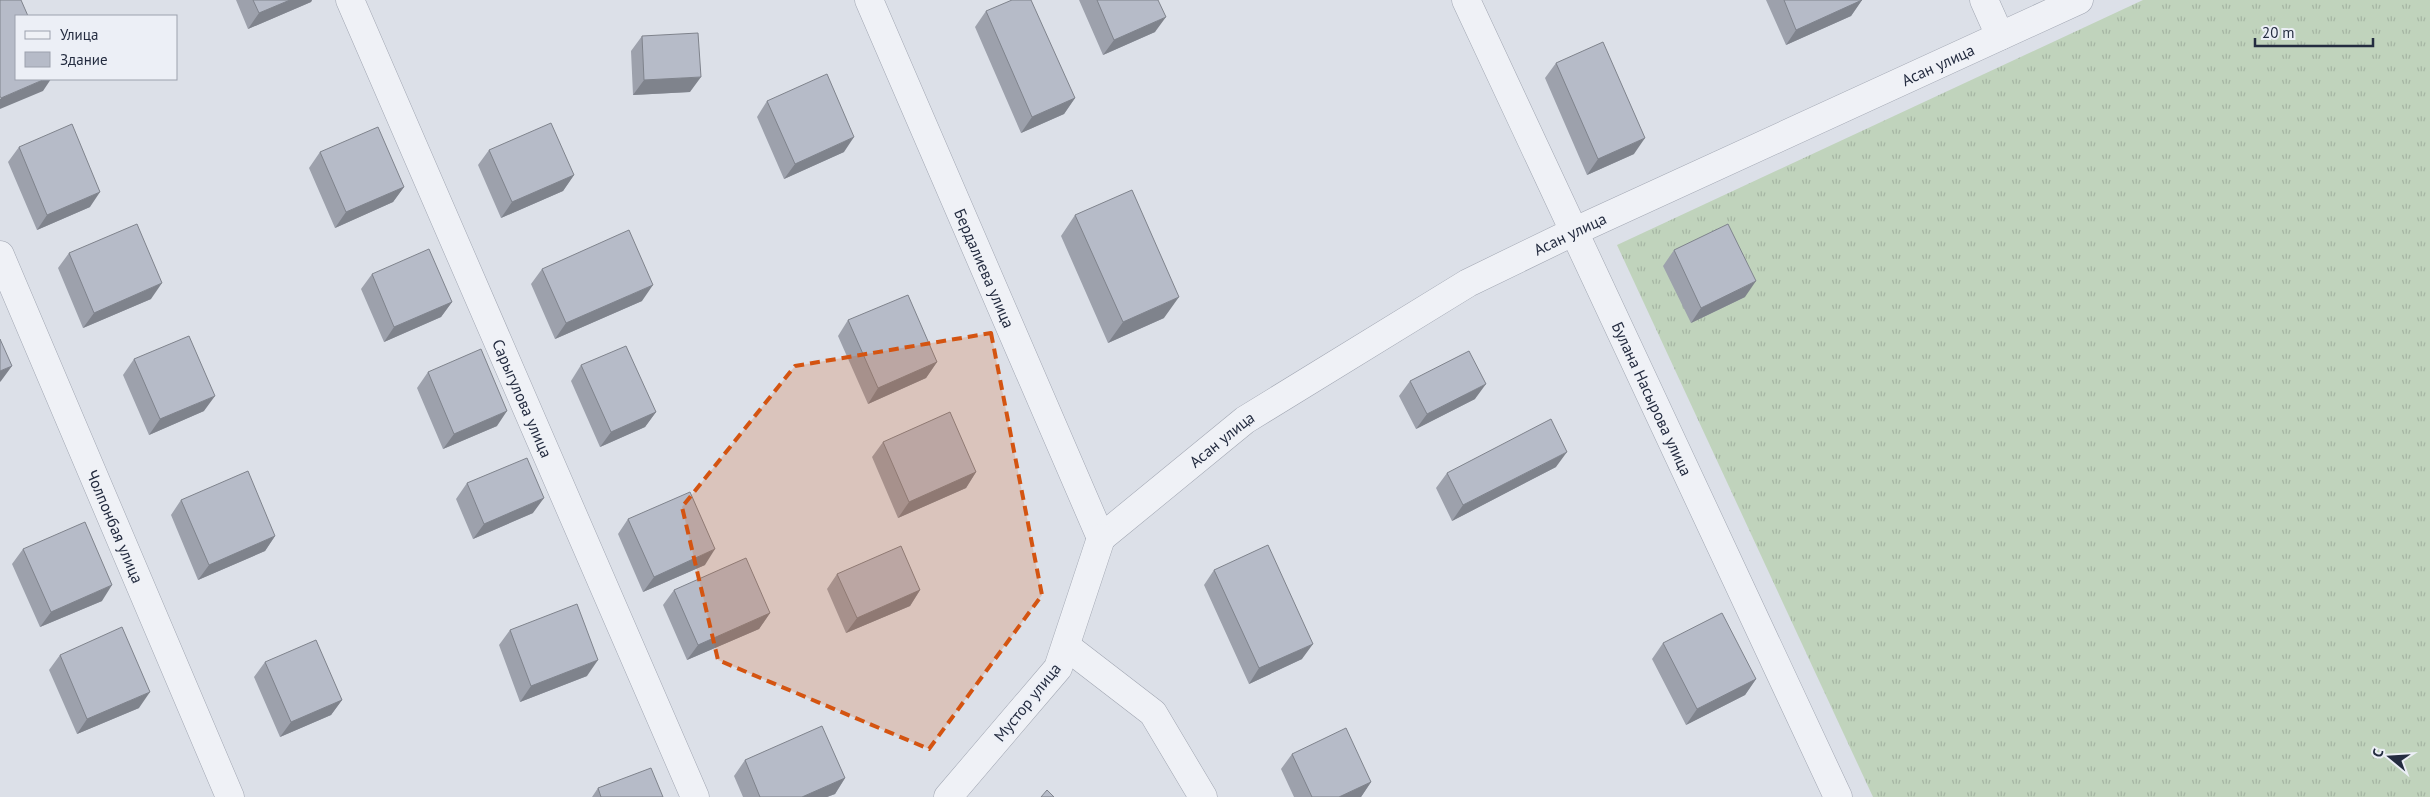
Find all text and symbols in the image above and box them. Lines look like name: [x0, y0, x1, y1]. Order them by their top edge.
legend: [15, 15, 178, 80]
scale bar: [2255, 15, 2372, 47]
text: 20 m: [2262, 23, 2295, 42]
text: Улица: [60, 25, 98, 44]
street label: Асан улица: [1898, 39, 1977, 90]
text: Здание: [60, 50, 108, 69]
street label: Бердалиева улица: [950, 205, 1019, 331]
street label: Асан улица: [1530, 208, 1609, 260]
street label: Булана Насырова улица: [1608, 319, 1697, 479]
street label: Сарыгулова улица: [488, 336, 557, 461]
street label: Асан улица: [1185, 407, 1258, 472]
street label: Чолпонбая улица: [82, 467, 148, 586]
street label: Мустор улица: [989, 659, 1065, 745]
north arrow: [2365, 732, 2415, 782]
text: С: [2368, 746, 2387, 759]

